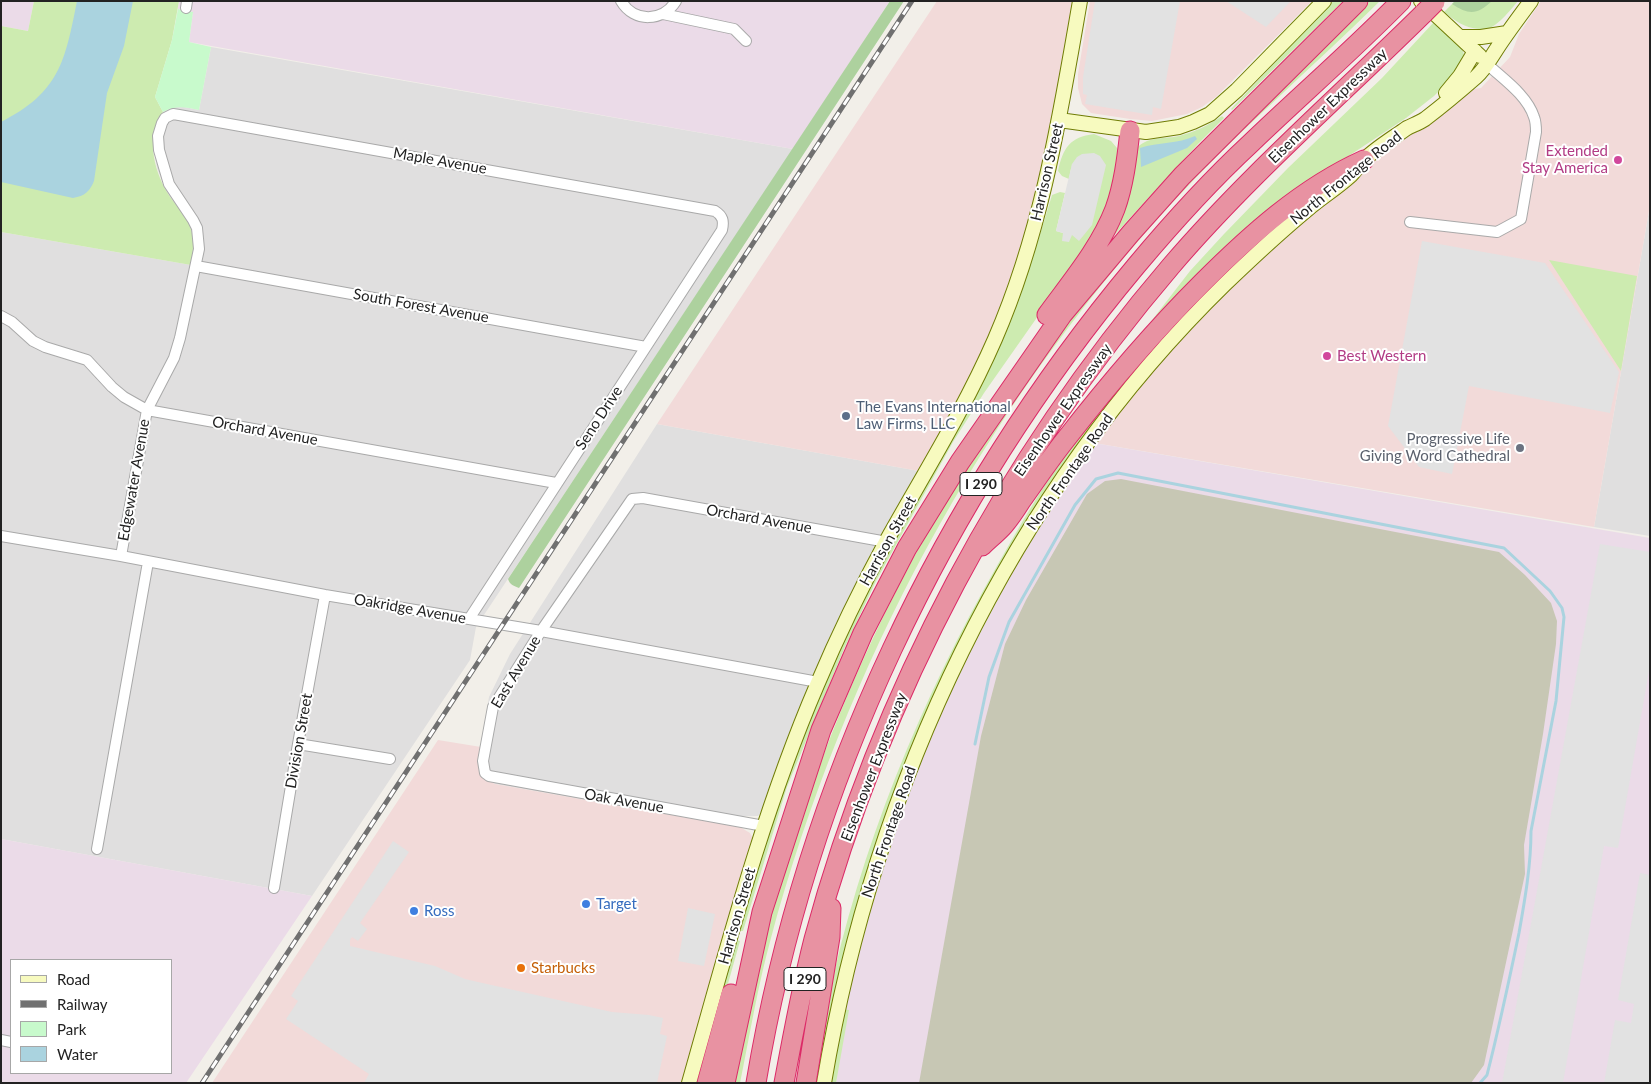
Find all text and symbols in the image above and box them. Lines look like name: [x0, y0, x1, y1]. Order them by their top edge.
street label: Eisenhower Expressway: [1265, 45, 1391, 167]
street label: Harrison Street: [1027, 121, 1067, 223]
street label: North Frontage Road: [1287, 128, 1405, 228]
place label: Extended Stay America: [1522, 142, 1608, 177]
street label: Maple Avenue: [392, 144, 488, 178]
marker: Extended Stay America: [1612, 154, 1624, 166]
street label: South Forest Avenue: [352, 285, 490, 327]
street label: Eisenhower Expressway: [1010, 340, 1116, 480]
place label: Best Western: [1337, 347, 1426, 365]
marker: Best Western: [1321, 350, 1333, 362]
street label: Seno Drive: [572, 383, 626, 453]
place label: The Evans International Law Firms, LLC: [856, 398, 1011, 433]
marker: The Evans International Law Firms, LLC: [840, 410, 852, 422]
street label: North Frontage Road: [1023, 410, 1117, 534]
street label: Orchard Avenue: [211, 413, 319, 449]
street label: Edgewater Avenue: [114, 418, 154, 542]
place label: Progressive Life Giving Word Cathedral: [1360, 430, 1510, 465]
marker: Progressive Life Giving Word Cathedral: [1514, 442, 1526, 454]
road number: I 290: [960, 472, 1002, 496]
street label: Harrison Street: [856, 493, 920, 589]
street label: Orchard Avenue: [705, 501, 813, 537]
street label: Oakridge Avenue: [353, 590, 467, 628]
street label: East Avenue: [487, 632, 545, 712]
street label: Eisenhower Expressway: [837, 690, 911, 844]
street label: Division Street: [282, 692, 316, 790]
street label: North Frontage Road: [858, 764, 920, 900]
street label: Oak Avenue: [583, 785, 665, 817]
street label: Harrison Street: [715, 866, 759, 966]
place label: Target: [596, 895, 637, 913]
marker: Target: [580, 898, 592, 910]
place label: Ross: [424, 902, 454, 920]
marker: Ross: [408, 905, 420, 917]
legend: [10, 959, 172, 1074]
place label: Starbucks: [531, 959, 595, 977]
marker: Starbucks: [515, 962, 527, 974]
road number: I 290: [784, 968, 826, 991]
text: Road: [57, 970, 90, 988]
text: Railway: [57, 995, 108, 1013]
text: Park: [57, 1020, 86, 1038]
text: Water: [57, 1045, 98, 1063]

